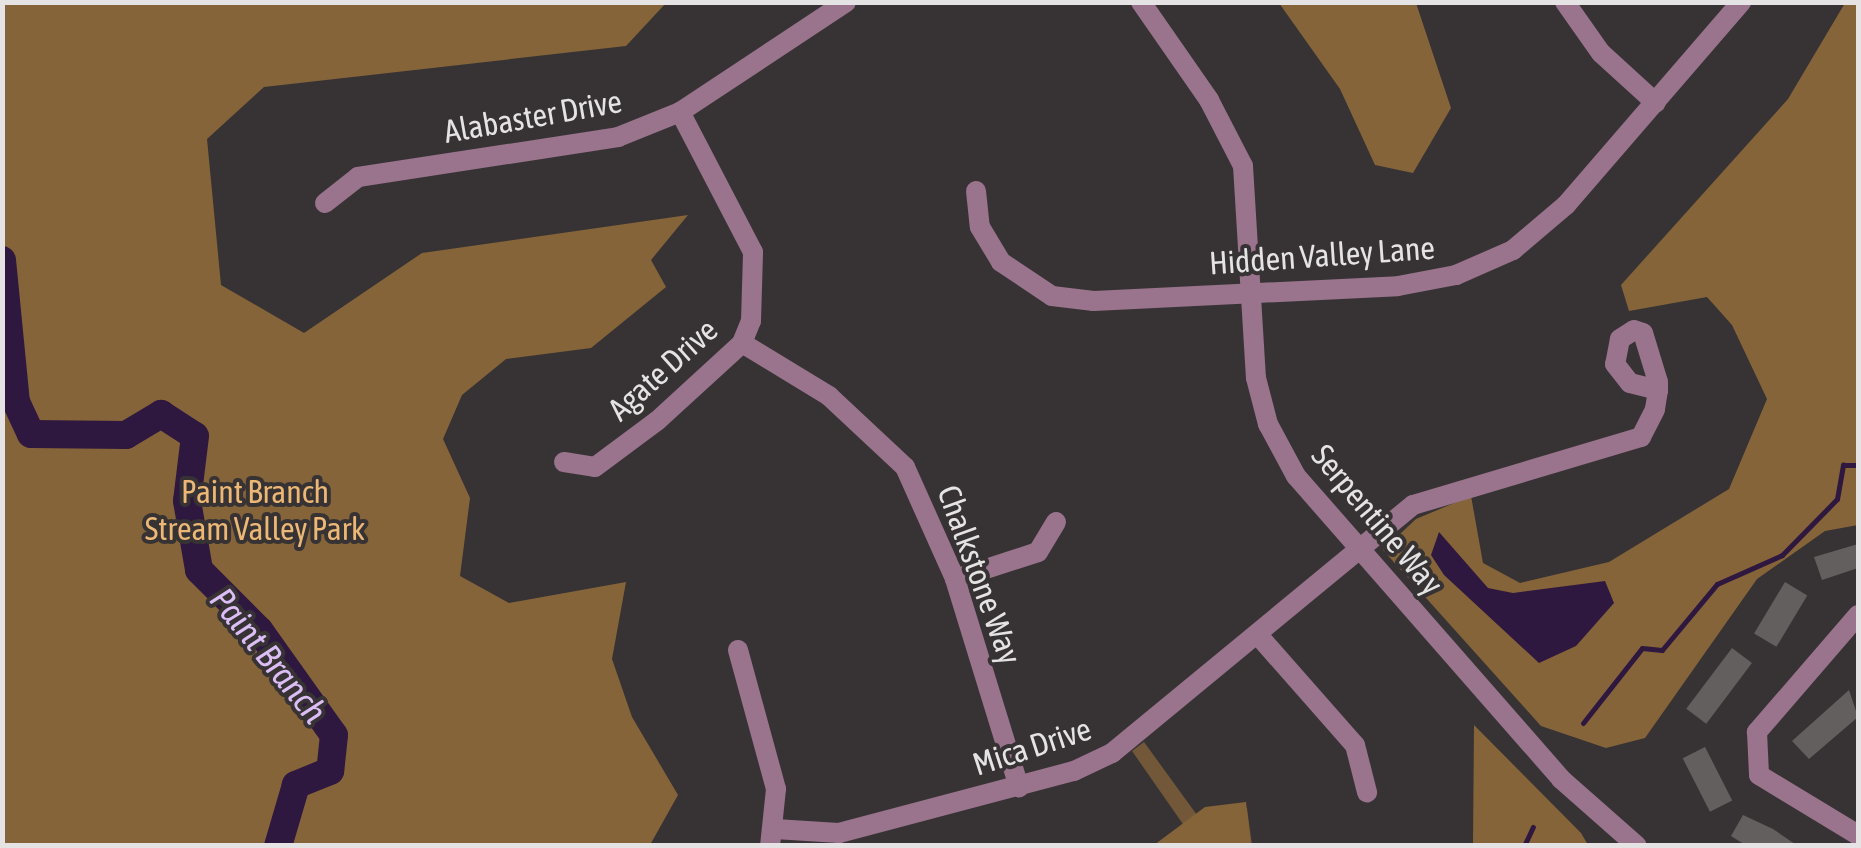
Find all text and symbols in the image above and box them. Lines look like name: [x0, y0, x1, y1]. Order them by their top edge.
street label: Alabaster Drive: [441, 82, 625, 152]
street label: Hidden Valley Lane: [1208, 229, 1436, 283]
street label: Agate Drive: [601, 311, 725, 429]
street label: Serpentine Way: [1303, 437, 1451, 603]
park label: Paint Branch Stream Valley Park: [145, 474, 365, 549]
street label: Chalkstone Way: [929, 480, 1029, 670]
water label: Paint Branch: [202, 579, 336, 731]
street label: Mica Drive: [968, 710, 1096, 784]

